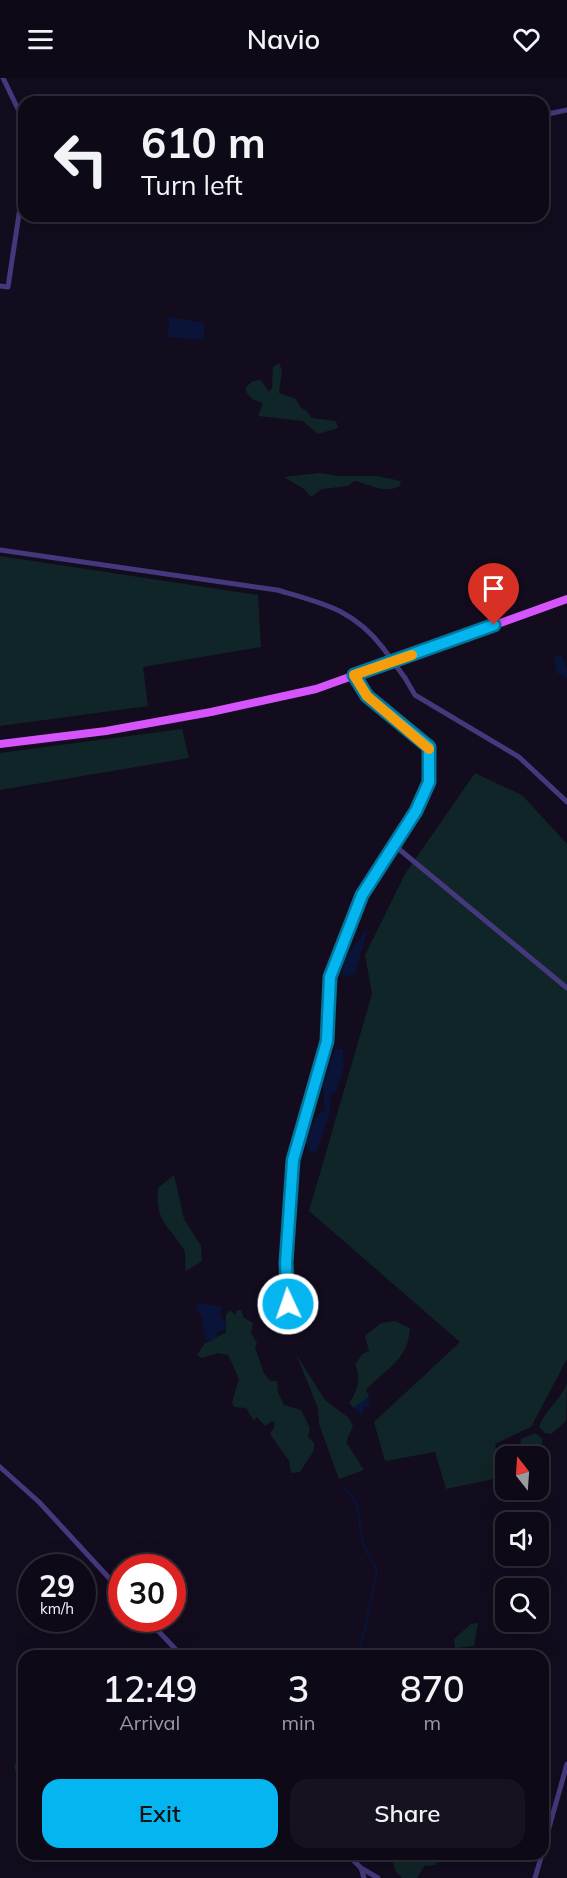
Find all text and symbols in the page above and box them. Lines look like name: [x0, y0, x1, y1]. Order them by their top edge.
text: Navio: [247, 22, 320, 56]
icon: menu: [24, 23, 57, 56]
icon: heart: [510, 23, 543, 56]
text: 610 m: [141, 116, 266, 169]
icon: left: [42, 120, 120, 198]
text: Turn left: [141, 168, 243, 202]
pin: [468, 563, 519, 625]
icon: arrive: [477, 572, 510, 605]
position arrow: [256, 1272, 320, 1336]
north arrow: [495, 1446, 549, 1500]
map controls: [495, 1446, 549, 1632]
button: sound: [495, 1512, 549, 1566]
speed limit sign: 30: [108, 1554, 186, 1632]
text: 29: [39, 1567, 75, 1605]
button: search: [495, 1578, 549, 1632]
text: km/h: [40, 1599, 74, 1618]
text: 12:49: [102, 1666, 197, 1711]
text: 3: [288, 1666, 309, 1711]
text: 870: [400, 1666, 465, 1711]
text: Arrival: [119, 1710, 180, 1735]
text: min: [282, 1710, 316, 1735]
text: m: [424, 1710, 441, 1735]
button: Exit: [42, 1779, 278, 1848]
button: Share: [290, 1779, 525, 1848]

